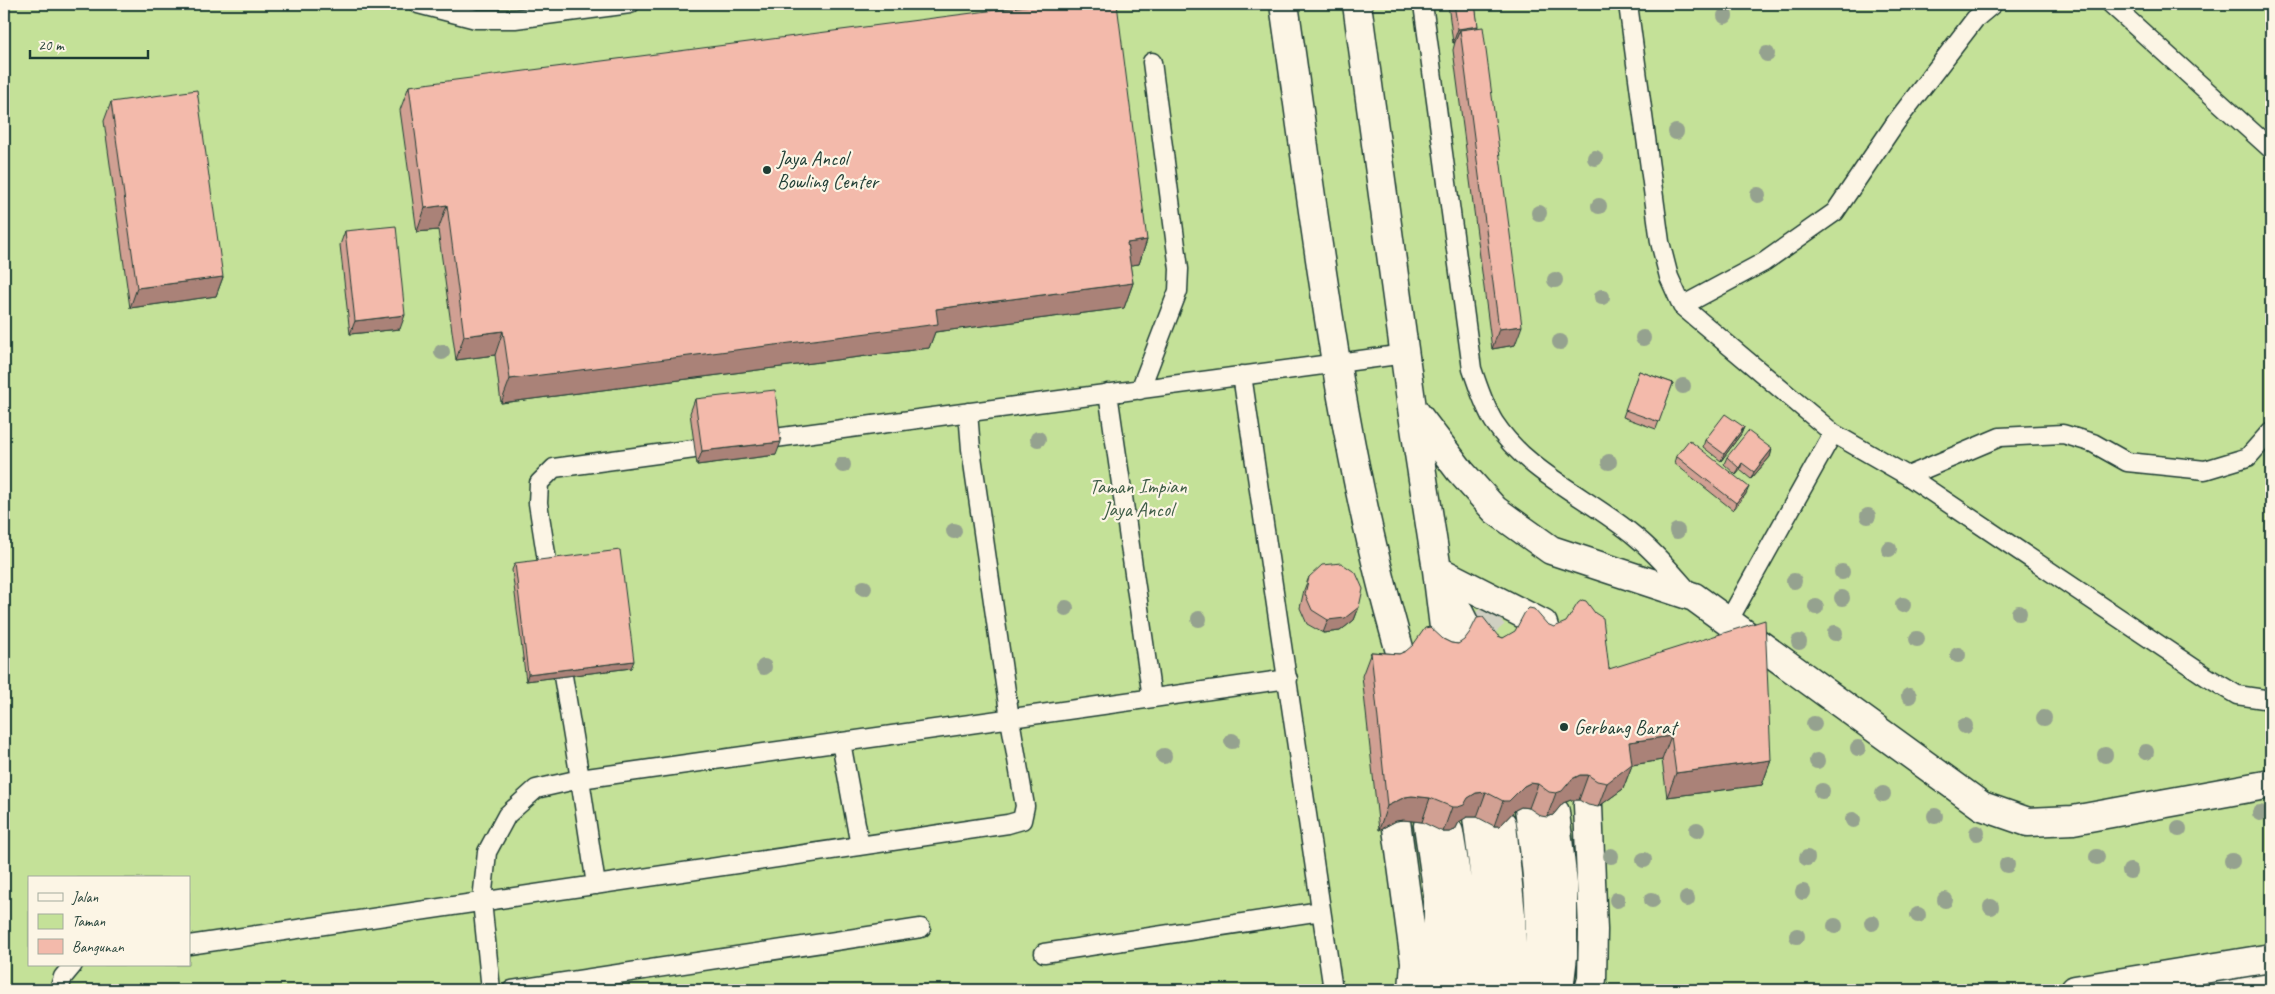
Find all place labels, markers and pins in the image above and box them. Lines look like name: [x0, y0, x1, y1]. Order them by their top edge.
place label: Jaya Ancol Bowling Center: [776, 146, 880, 194]
marker: Jaya Ancol Bowling Center: [761, 164, 773, 176]
place label: Gerbang Barat: [1574, 715, 1680, 740]
marker: Gerbang Barat: [1558, 721, 1570, 733]

